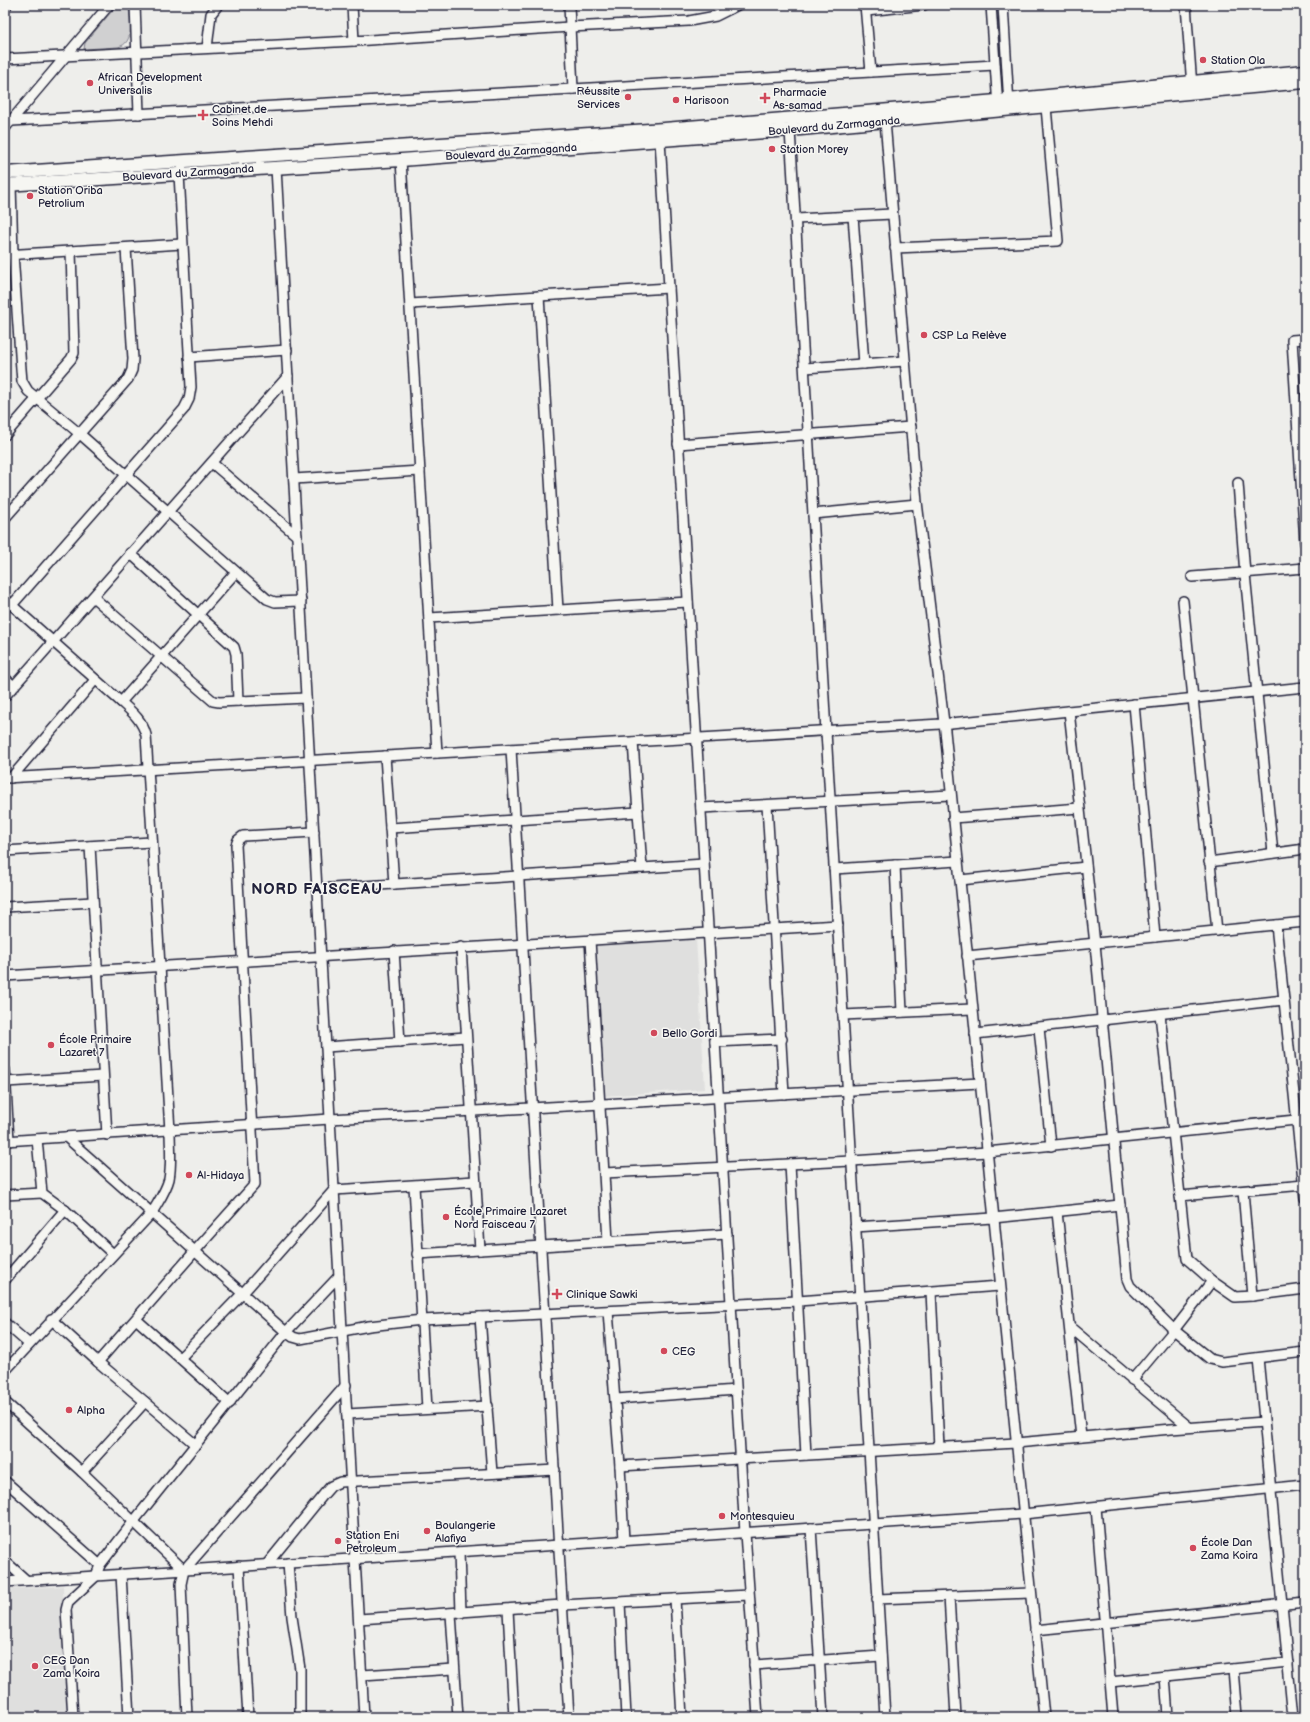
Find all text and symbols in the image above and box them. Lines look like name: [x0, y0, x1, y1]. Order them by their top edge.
place label: Station Ola: [1211, 54, 1265, 67]
marker: Station Ola: [1198, 55, 1208, 65]
place label: African Development Universalis: [98, 71, 203, 97]
marker: African Development Universalis: [85, 78, 95, 88]
place label: Réussite Services: [576, 85, 621, 111]
place label: Pharmacie As-samad: [773, 86, 827, 112]
marker: Réussite Services: [623, 92, 633, 102]
marker: Pharmacie As-samad: [760, 93, 770, 103]
place label: Harisoon: [684, 94, 729, 107]
marker: Harisoon: [671, 95, 681, 105]
place label: Cabinet de Soins Mehdi: [212, 103, 273, 129]
marker: Cabinet de Soins Mehdi: [197, 109, 209, 121]
street label: Boulevard du Zarmaganda: [768, 114, 900, 138]
street label: Boulevard du Zarmaganda: [445, 141, 577, 163]
place label: Station Morey: [780, 143, 848, 156]
marker: Station Morey: [767, 144, 777, 154]
street label: Boulevard du Zarmaganda: [122, 162, 254, 184]
place label: Station Oriba Petrolium: [38, 184, 103, 210]
marker: Station Oriba Petrolium: [25, 191, 35, 201]
place label: CSP La Relève: [932, 329, 1007, 342]
marker: CSP La Relève: [919, 330, 929, 340]
district label: NORD FAISCEAU: [251, 880, 383, 899]
place label: Bello Gordi: [662, 1027, 717, 1040]
marker: Bello Gordi: [649, 1028, 659, 1038]
place label: École Primaire Lazaret 7: [59, 1032, 132, 1059]
marker: École Primaire Lazaret 7: [46, 1040, 56, 1050]
place label: Al-Hidaya: [197, 1169, 244, 1182]
marker: Al-Hidaya: [184, 1170, 194, 1180]
place label: École Primaire Lazaret Nord Faisceau 7: [454, 1204, 567, 1231]
marker: École Primaire Lazaret Nord Faisceau 7: [441, 1212, 451, 1222]
marker: Clinique Sawki: [551, 1288, 563, 1300]
place label: Clinique Sawki: [566, 1288, 638, 1301]
place label: CEG: [672, 1345, 695, 1358]
marker: CEG: [659, 1346, 669, 1356]
place label: Alpha: [77, 1404, 105, 1417]
marker: Alpha: [64, 1405, 74, 1415]
place label: Montesquieu: [730, 1510, 795, 1523]
marker: Montesquieu: [717, 1511, 727, 1521]
place label: Boulangerie Alafiya: [435, 1519, 496, 1545]
marker: Boulangerie Alafiya: [422, 1526, 432, 1536]
place label: Station Eni Petroleum: [346, 1529, 399, 1555]
place label: École Dan Zama Koira: [1200, 1535, 1258, 1562]
marker: Station Eni Petroleum: [333, 1536, 343, 1546]
marker: École Dan Zama Koira: [1188, 1543, 1198, 1553]
place label: CEG Dan Zama Koira: [42, 1654, 100, 1680]
marker: CEG Dan Zama Koira: [30, 1661, 40, 1671]

